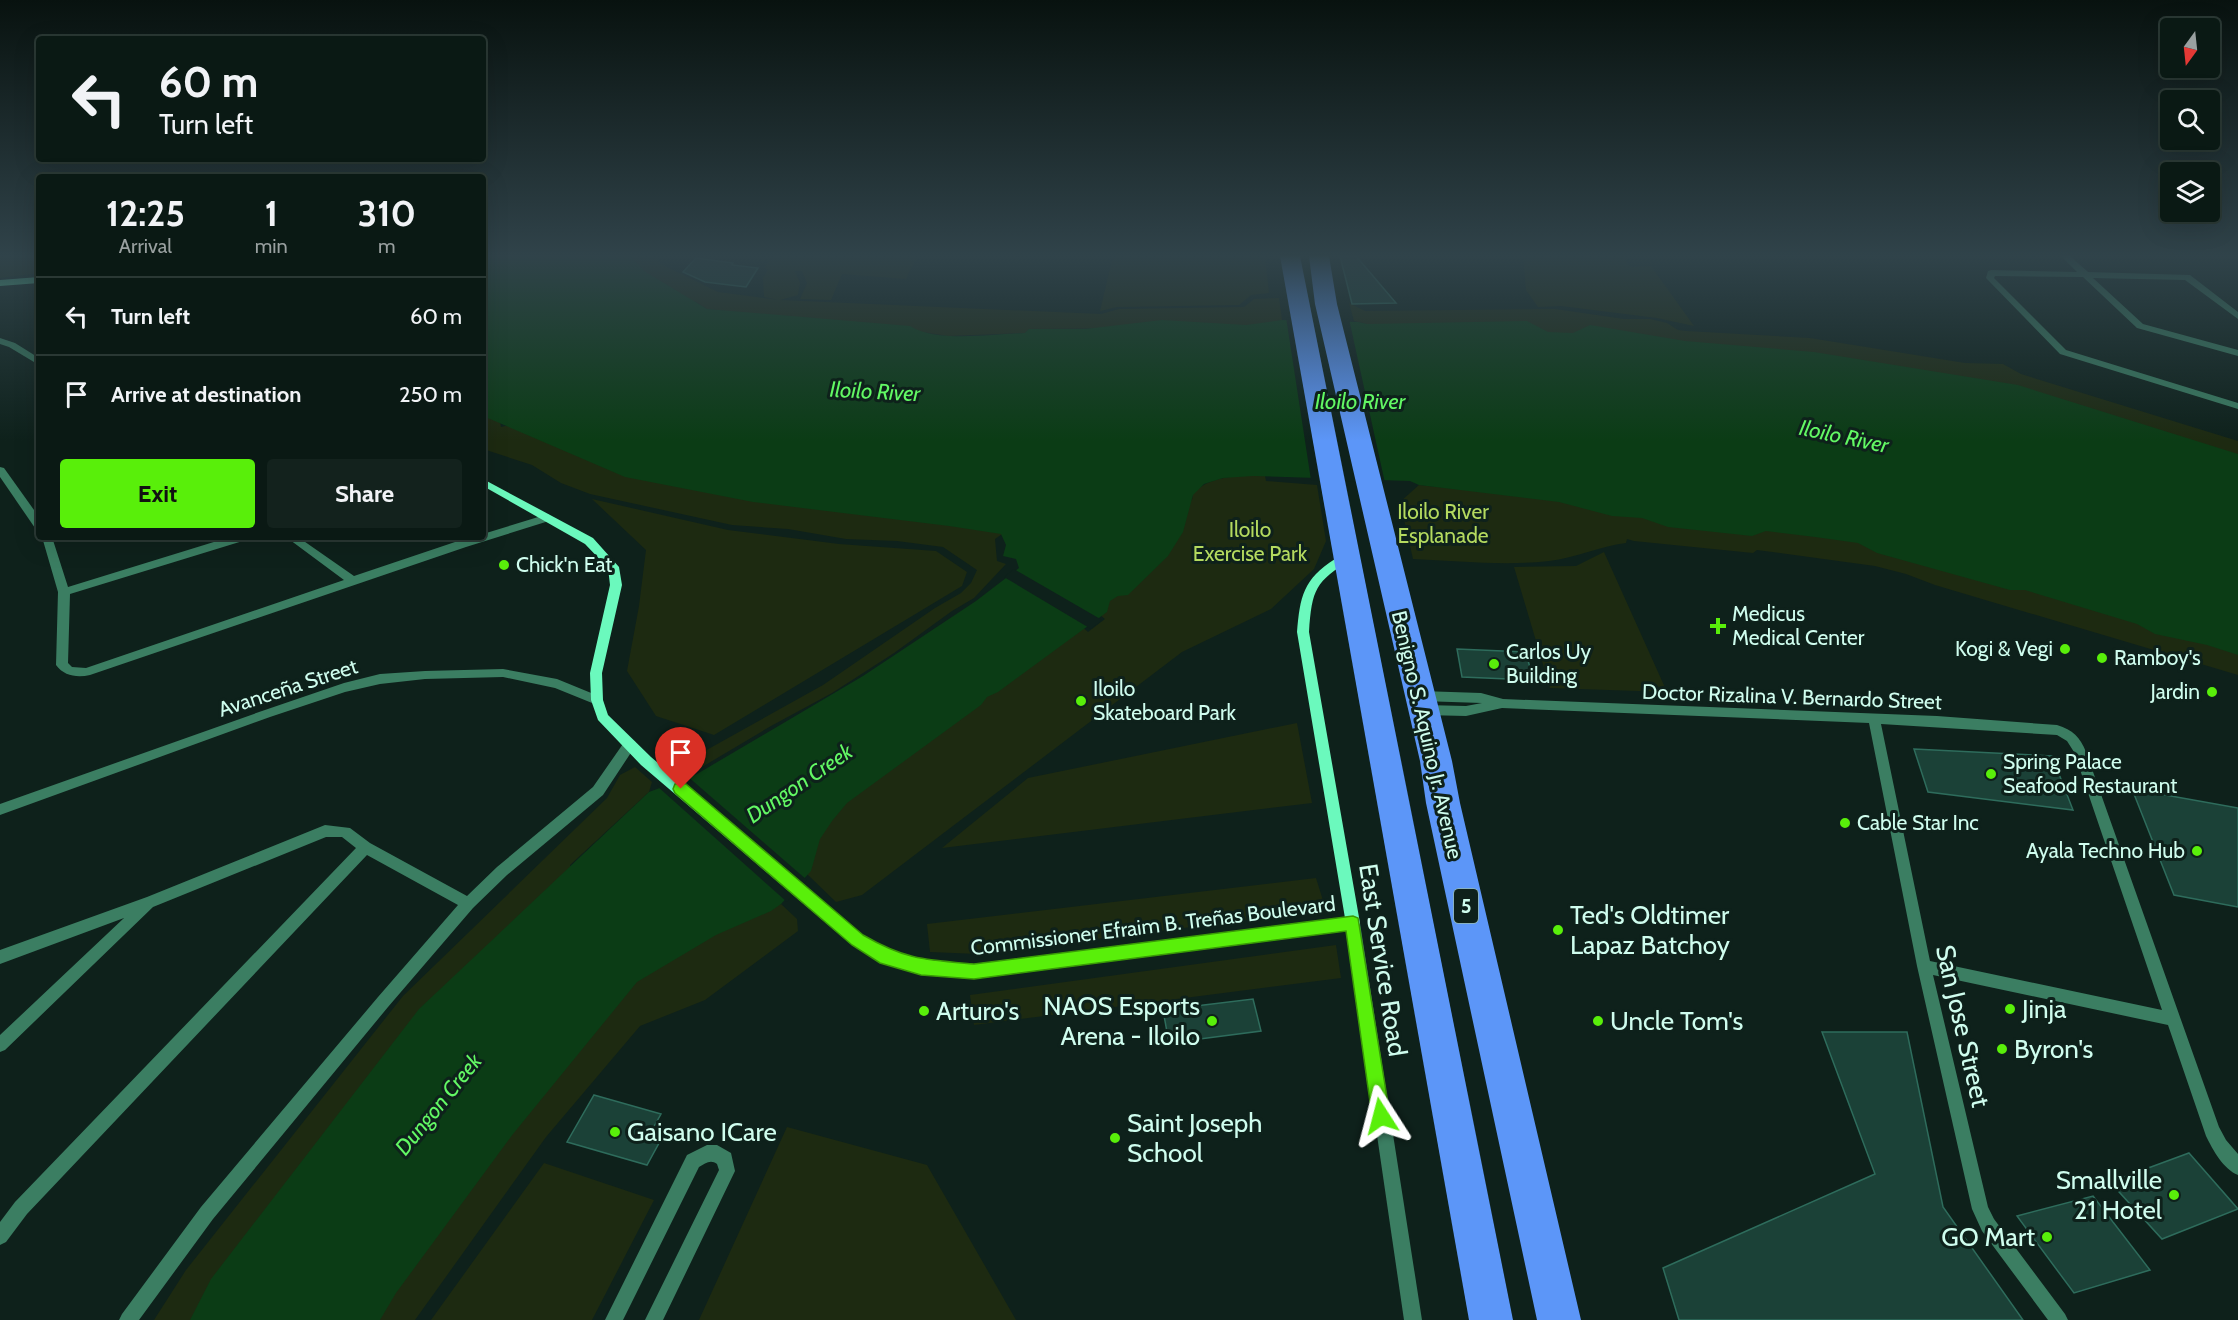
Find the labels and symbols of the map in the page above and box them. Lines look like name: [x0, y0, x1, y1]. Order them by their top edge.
north arrow: [2160, 18, 2220, 78]
water label: Iloilo River: [829, 376, 922, 407]
water label: Iloilo River: [1315, 388, 1407, 415]
water label: Iloilo River: [1797, 414, 1892, 459]
park label: Iloilo River Esplanade: [1397, 499, 1489, 548]
park label: Iloilo Exercise Park: [1193, 517, 1308, 566]
place label: Chick'n Eat: [516, 552, 612, 577]
marker: Chick'n Eat: [497, 558, 511, 572]
place label: Medicus Medical Center: [1732, 601, 1865, 650]
street label: Benigno S. Aquino Jr. Avenue: [1387, 608, 1468, 862]
marker: Medicus Medical Center: [1709, 617, 1727, 635]
place label: Kogi & Vegi: [1955, 636, 2053, 661]
place label: Carlos Uy Building: [1506, 639, 1592, 688]
marker: Kogi & Vegi: [2058, 642, 2072, 656]
place label: Ramboy's: [2114, 645, 2201, 670]
marker: Ramboy's: [2095, 651, 2109, 665]
street label: Avanceña Street: [215, 653, 361, 722]
marker: Carlos Uy Building: [1487, 657, 1501, 671]
place label: Iloilo Skateboard Park: [1093, 676, 1237, 725]
street label: Doctor Rizalina V. Bernardo Street: [1642, 679, 1942, 714]
place label: Jardin: [2150, 679, 2200, 704]
marker: Jardin: [2205, 685, 2219, 699]
marker: Iloilo Skateboard Park: [1074, 694, 1088, 708]
pin: [655, 727, 706, 789]
water label: Dungon Creek: [741, 738, 858, 829]
place label: Spring Palace Seafood Restaurant: [2003, 749, 2177, 798]
marker: Spring Palace Seafood Restaurant: [1984, 767, 1998, 781]
place label: Cable Star Inc: [1857, 810, 1979, 835]
marker: Cable Star Inc: [1838, 816, 1852, 830]
place label: Ayala Techno Hub: [2026, 838, 2185, 863]
marker: Ayala Techno Hub: [2190, 844, 2204, 858]
street label: East Service Road: [1352, 861, 1414, 1059]
road number: 5: [1454, 889, 1478, 923]
street label: Commissioner Efraim B. Treñas Boulevard: [969, 891, 1337, 960]
place label: Ted's Oldtimer Lapaz Batchoy: [1570, 899, 1730, 961]
marker: Ted's Oldtimer Lapaz Batchoy: [1551, 923, 1565, 937]
street label: San Jose Street: [1929, 942, 1997, 1110]
place label: NAOS Esports Arena - Iloilo: [1043, 990, 1200, 1052]
place label: Jinja: [2021, 993, 2067, 1025]
place label: Arturo's: [936, 995, 1019, 1027]
marker: Jinja: [2003, 1002, 2017, 1016]
marker: Arturo's: [917, 1004, 931, 1018]
place label: Uncle Tom's: [1610, 1005, 1744, 1037]
marker: NAOS Esports Arena - Iloilo: [1205, 1014, 1219, 1028]
marker: Uncle Tom's: [1591, 1014, 1605, 1028]
place label: Byron's: [2014, 1033, 2094, 1065]
marker: Byron's: [1995, 1042, 2009, 1056]
water label: Dungon Creek: [389, 1048, 488, 1160]
position arrow: [1349, 1084, 1413, 1148]
place label: Saint Joseph School: [1127, 1107, 1262, 1169]
place label: Gaisano ICare: [627, 1116, 777, 1148]
marker: Gaisano ICare: [608, 1125, 622, 1139]
marker: Saint Joseph School: [1108, 1131, 1122, 1145]
place label: Smallville 21 Hotel: [2056, 1164, 2162, 1226]
marker: Smallville 21 Hotel: [2167, 1188, 2181, 1202]
place label: GO Mart: [1941, 1221, 2035, 1253]
marker: GO Mart: [2040, 1230, 2054, 1244]

